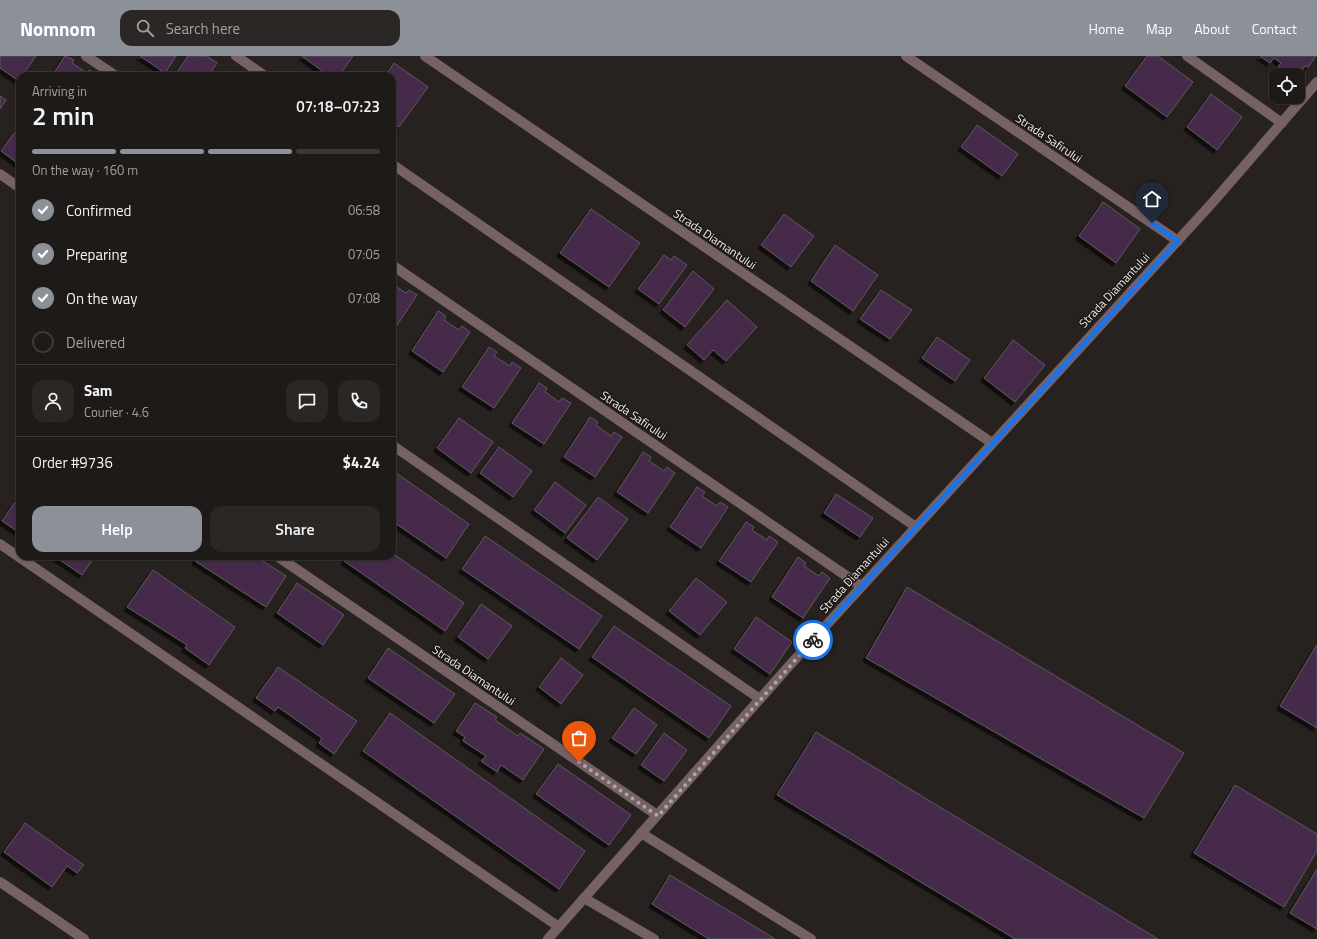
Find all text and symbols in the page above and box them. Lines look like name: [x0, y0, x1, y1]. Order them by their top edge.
search box: [120, 10, 400, 46]
text: Nomnom: [20, 14, 96, 43]
icon: search: [134, 17, 156, 39]
text: Search here: [166, 17, 240, 40]
text: Home: [1089, 18, 1124, 39]
text: Map: [1146, 18, 1172, 39]
text: About: [1194, 18, 1230, 39]
text: Contact: [1252, 18, 1297, 39]
map controls: [1269, 68, 1305, 104]
button: locate: [1269, 68, 1305, 104]
text: Arriving in: [32, 81, 87, 101]
text: 07:18–07:23: [296, 95, 380, 118]
text: 2 min: [32, 96, 95, 135]
street label: Strada Safirului: [1012, 109, 1086, 167]
text: On the way · 160 m: [32, 160, 138, 180]
pin: [1135, 182, 1169, 223]
icon: home: [1141, 188, 1163, 210]
icon: check: [32, 199, 54, 221]
text: Confirmed: [66, 199, 131, 222]
text: 06:58: [348, 200, 380, 220]
street label: Strada Diamantului: [669, 204, 761, 274]
icon: check: [32, 243, 54, 265]
text: Preparing: [66, 243, 127, 266]
text: 07:05: [348, 244, 380, 264]
street label: Strada Diamantului: [1074, 248, 1154, 332]
icon: check: [32, 287, 54, 309]
text: On the way: [66, 287, 138, 310]
text: 07:08: [348, 288, 380, 308]
text: Delivered: [66, 331, 125, 354]
text: Sam: [84, 379, 112, 402]
button: person: [32, 380, 74, 422]
button: chat: [286, 380, 328, 422]
button: phone: [338, 380, 380, 422]
street label: Strada Safirului: [597, 386, 671, 444]
text: Courier · 4.6: [84, 402, 149, 422]
text: Order #9736: [32, 451, 113, 474]
text: $4.24: [343, 451, 380, 474]
button: Help: [32, 506, 202, 552]
button: Share: [210, 506, 380, 552]
street label: Strada Diamantului: [814, 533, 894, 617]
courier: [793, 620, 833, 660]
icon: bike: [802, 629, 824, 651]
street label: Strada Diamantului: [428, 640, 520, 710]
pin: [562, 721, 596, 762]
icon: bag: [568, 727, 590, 749]

